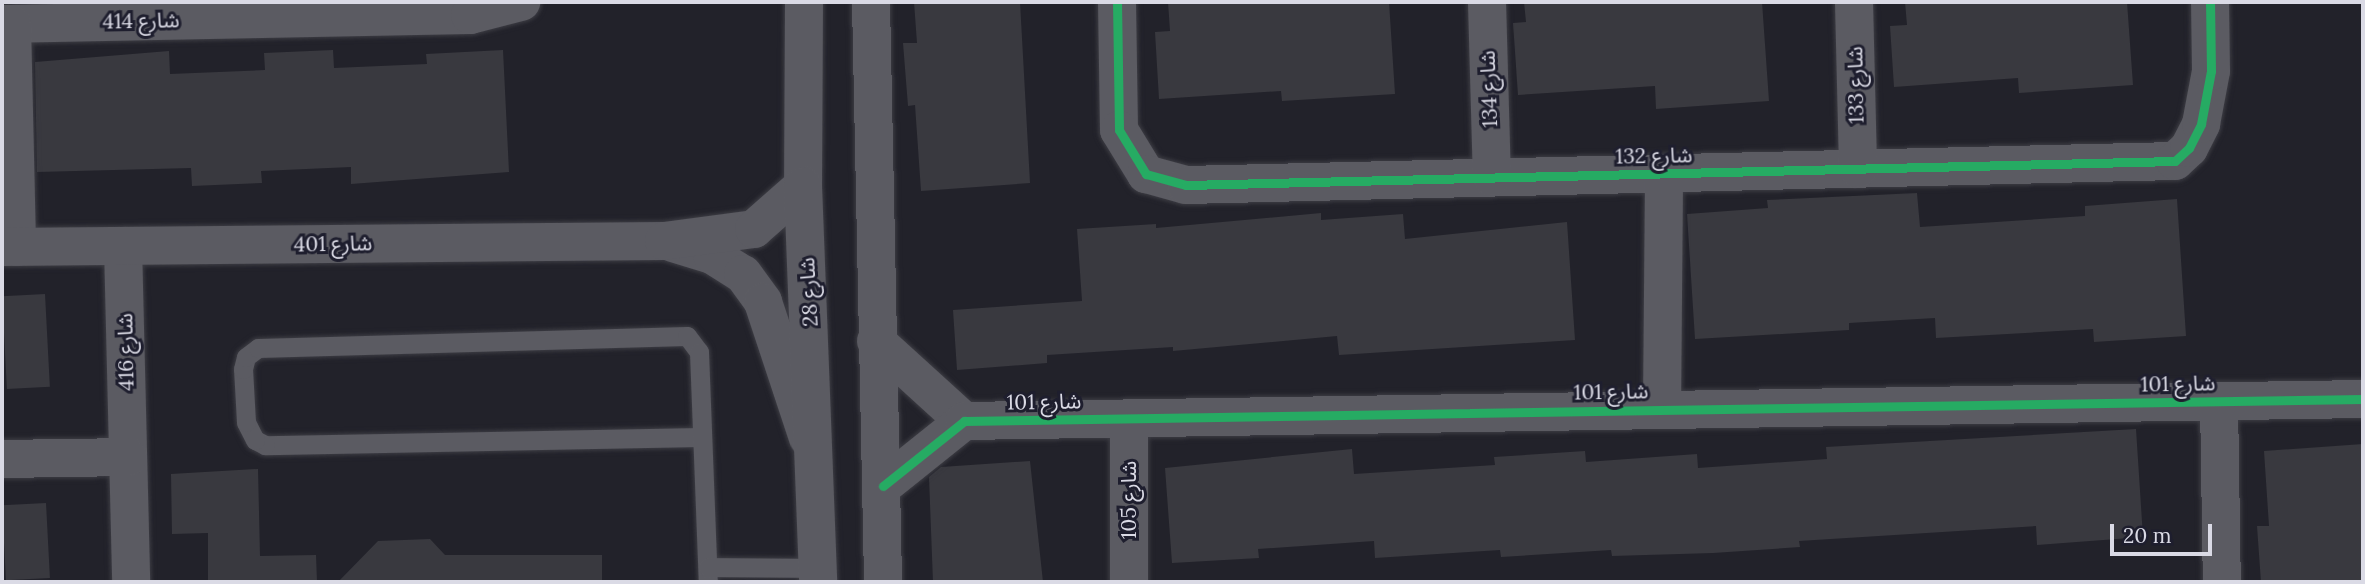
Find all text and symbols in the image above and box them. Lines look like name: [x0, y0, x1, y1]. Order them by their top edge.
street label: شارع 414: [102, 8, 180, 34]
street label: شارع 133: [1843, 46, 1869, 124]
street label: شارع 134: [1475, 50, 1503, 128]
street label: شارع 132: [1615, 143, 1693, 169]
street label: شارع 401: [294, 231, 372, 257]
street label: شارع 28: [795, 257, 823, 327]
street label: شارع 416: [113, 313, 139, 391]
street label: شارع 101: [2140, 371, 2216, 397]
street label: شارع 101: [1573, 379, 1649, 405]
street label: شارع 101: [1006, 389, 1082, 415]
street label: شارع 105: [1116, 461, 1142, 539]
scale bar: [2113, 510, 2214, 554]
text: 20 m: [2123, 522, 2172, 549]

